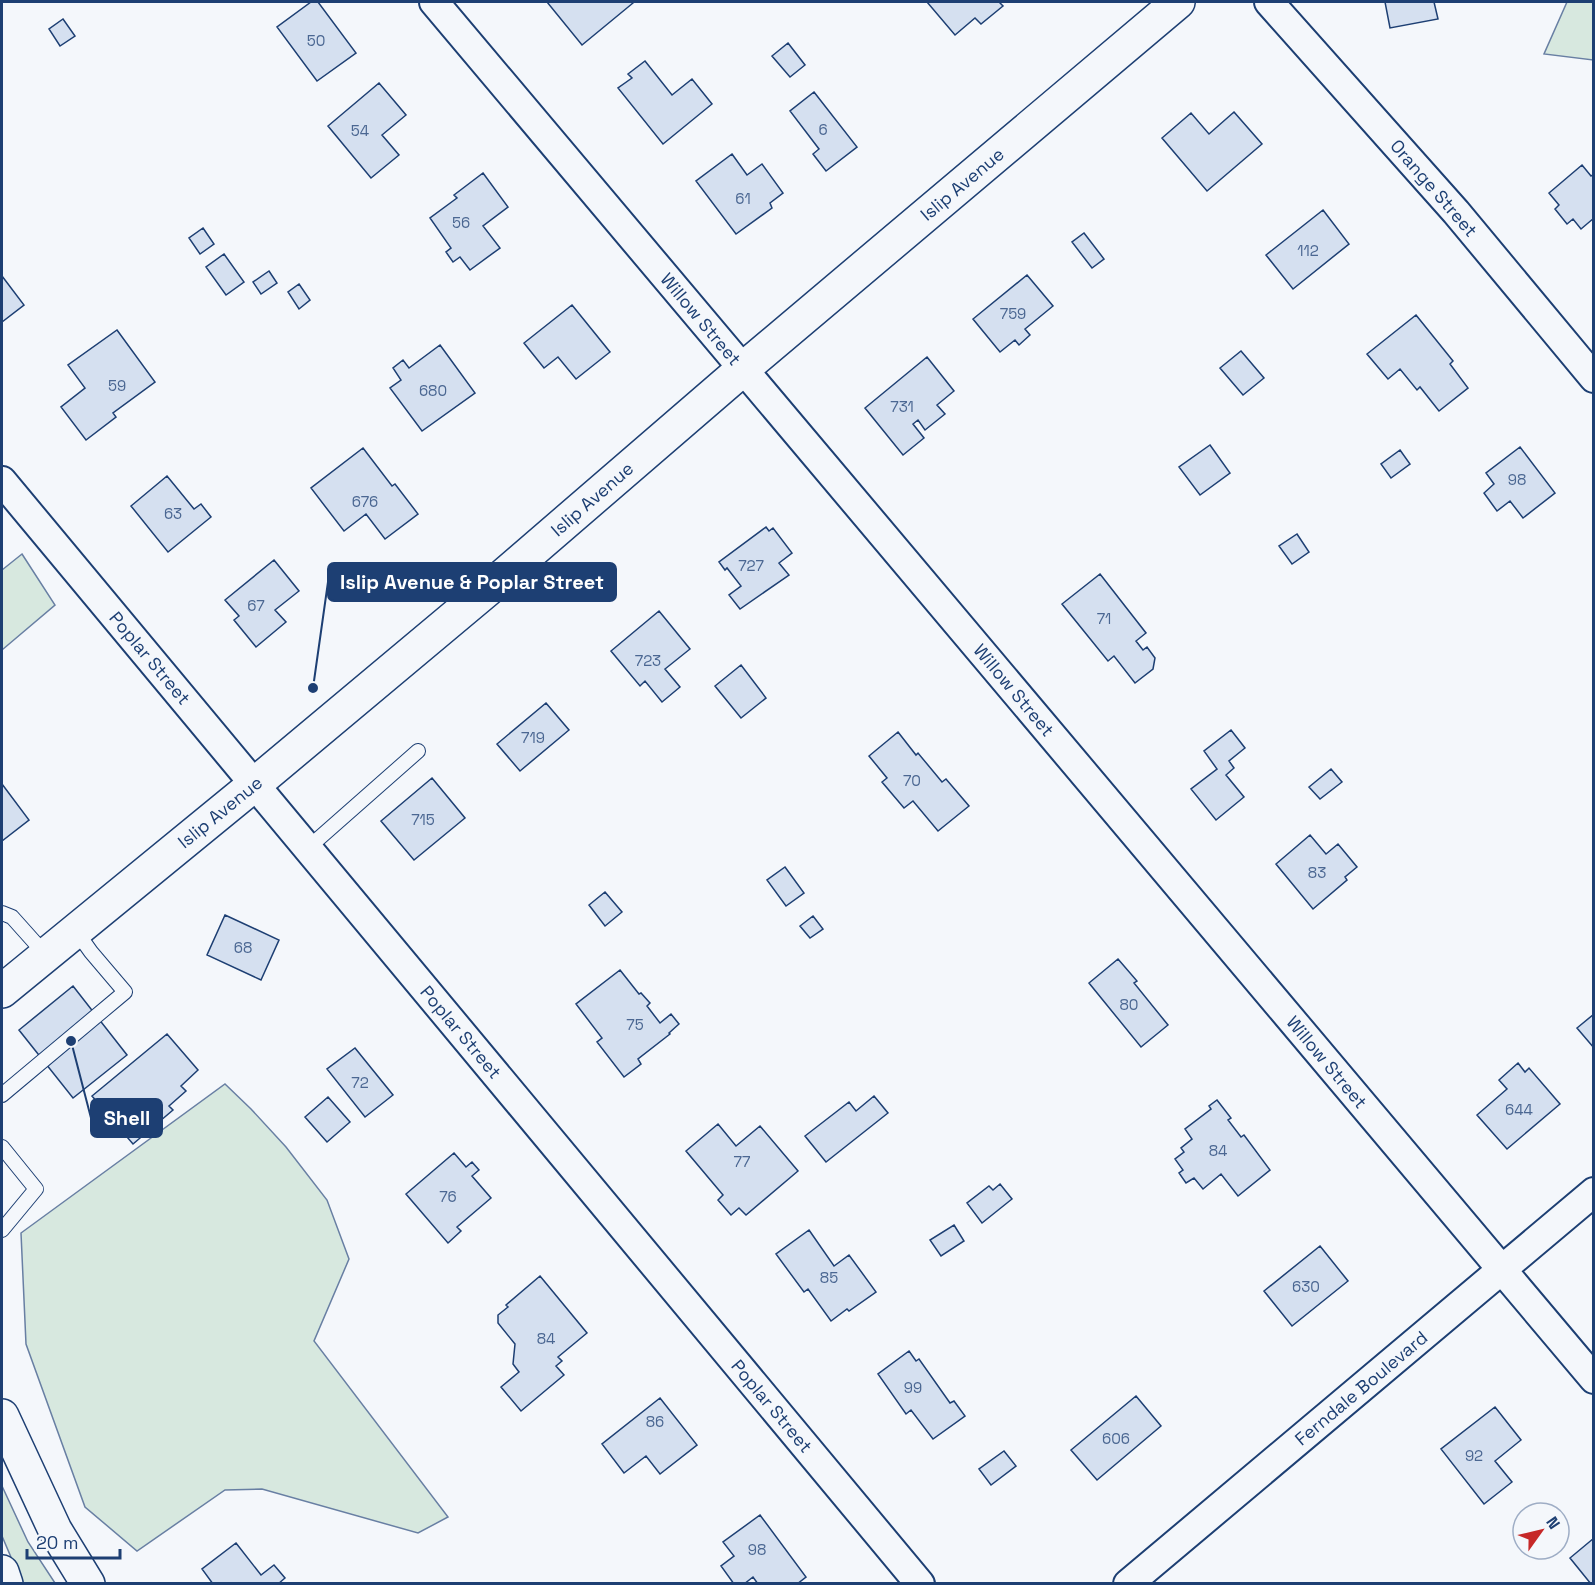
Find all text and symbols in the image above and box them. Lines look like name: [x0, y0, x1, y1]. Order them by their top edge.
house number: 50: [307, 31, 325, 50]
house number: 6: [818, 120, 828, 139]
house number: 54: [351, 121, 369, 140]
street label: Orange Street: [1385, 135, 1483, 241]
street label: Islip Avenue: [915, 142, 1009, 226]
house number: 61: [735, 189, 751, 208]
house number: 56: [452, 213, 470, 232]
house number: 112: [1297, 241, 1319, 260]
street label: Willow Street: [656, 268, 746, 370]
house number: 759: [1000, 304, 1026, 323]
house number: 59: [108, 376, 126, 395]
house number: 680: [419, 381, 447, 400]
house number: 731: [890, 397, 914, 416]
street label: Islip Avenue: [546, 457, 638, 541]
house number: 98: [1508, 470, 1526, 489]
house number: 676: [352, 492, 378, 511]
house number: 63: [164, 504, 182, 523]
house number: 727: [738, 556, 764, 575]
callout: Islip Avenue & Poplar Street: [328, 563, 616, 601]
text: Islip Avenue & Poplar Street: [340, 569, 604, 595]
house number: 67: [247, 596, 265, 615]
street label: Poplar Street: [104, 607, 196, 709]
house number: 71: [1097, 609, 1111, 628]
street label: Willow Street: [969, 639, 1059, 741]
house number: 723: [635, 651, 661, 670]
house number: 719: [521, 728, 545, 747]
street label: Islip Avenue: [173, 771, 267, 853]
house number: 70: [903, 771, 921, 790]
house number: 715: [411, 810, 435, 829]
house number: 83: [1308, 863, 1326, 882]
house number: 68: [234, 938, 252, 957]
street label: Poplar Street: [415, 981, 507, 1083]
house number: 80: [1120, 995, 1138, 1014]
street label: Willow Street: [1282, 1011, 1372, 1113]
house number: 75: [626, 1015, 644, 1034]
house number: 72: [351, 1073, 369, 1092]
callout: Shell: [91, 1099, 162, 1137]
house number: 644: [1505, 1100, 1533, 1119]
text: Shell: [104, 1105, 150, 1131]
house number: 84: [1209, 1141, 1227, 1160]
house number: 77: [734, 1152, 750, 1171]
house number: 76: [439, 1187, 457, 1206]
house number: 85: [820, 1268, 838, 1287]
house number: 630: [1292, 1277, 1320, 1296]
street label: Ferndale Boulevard: [1290, 1326, 1432, 1450]
house number: 84: [537, 1329, 555, 1348]
street label: Poplar Street: [726, 1355, 818, 1457]
house number: 99: [904, 1378, 922, 1397]
house number: 86: [646, 1412, 664, 1431]
house number: 606: [1102, 1429, 1130, 1448]
house number: 92: [1465, 1446, 1483, 1465]
north arrow: [1511, 1501, 1571, 1561]
text: N: [1541, 1513, 1565, 1533]
scale bar: [27, 1522, 120, 1560]
text: 20 m: [36, 1531, 79, 1554]
house number: 98: [748, 1540, 766, 1559]

